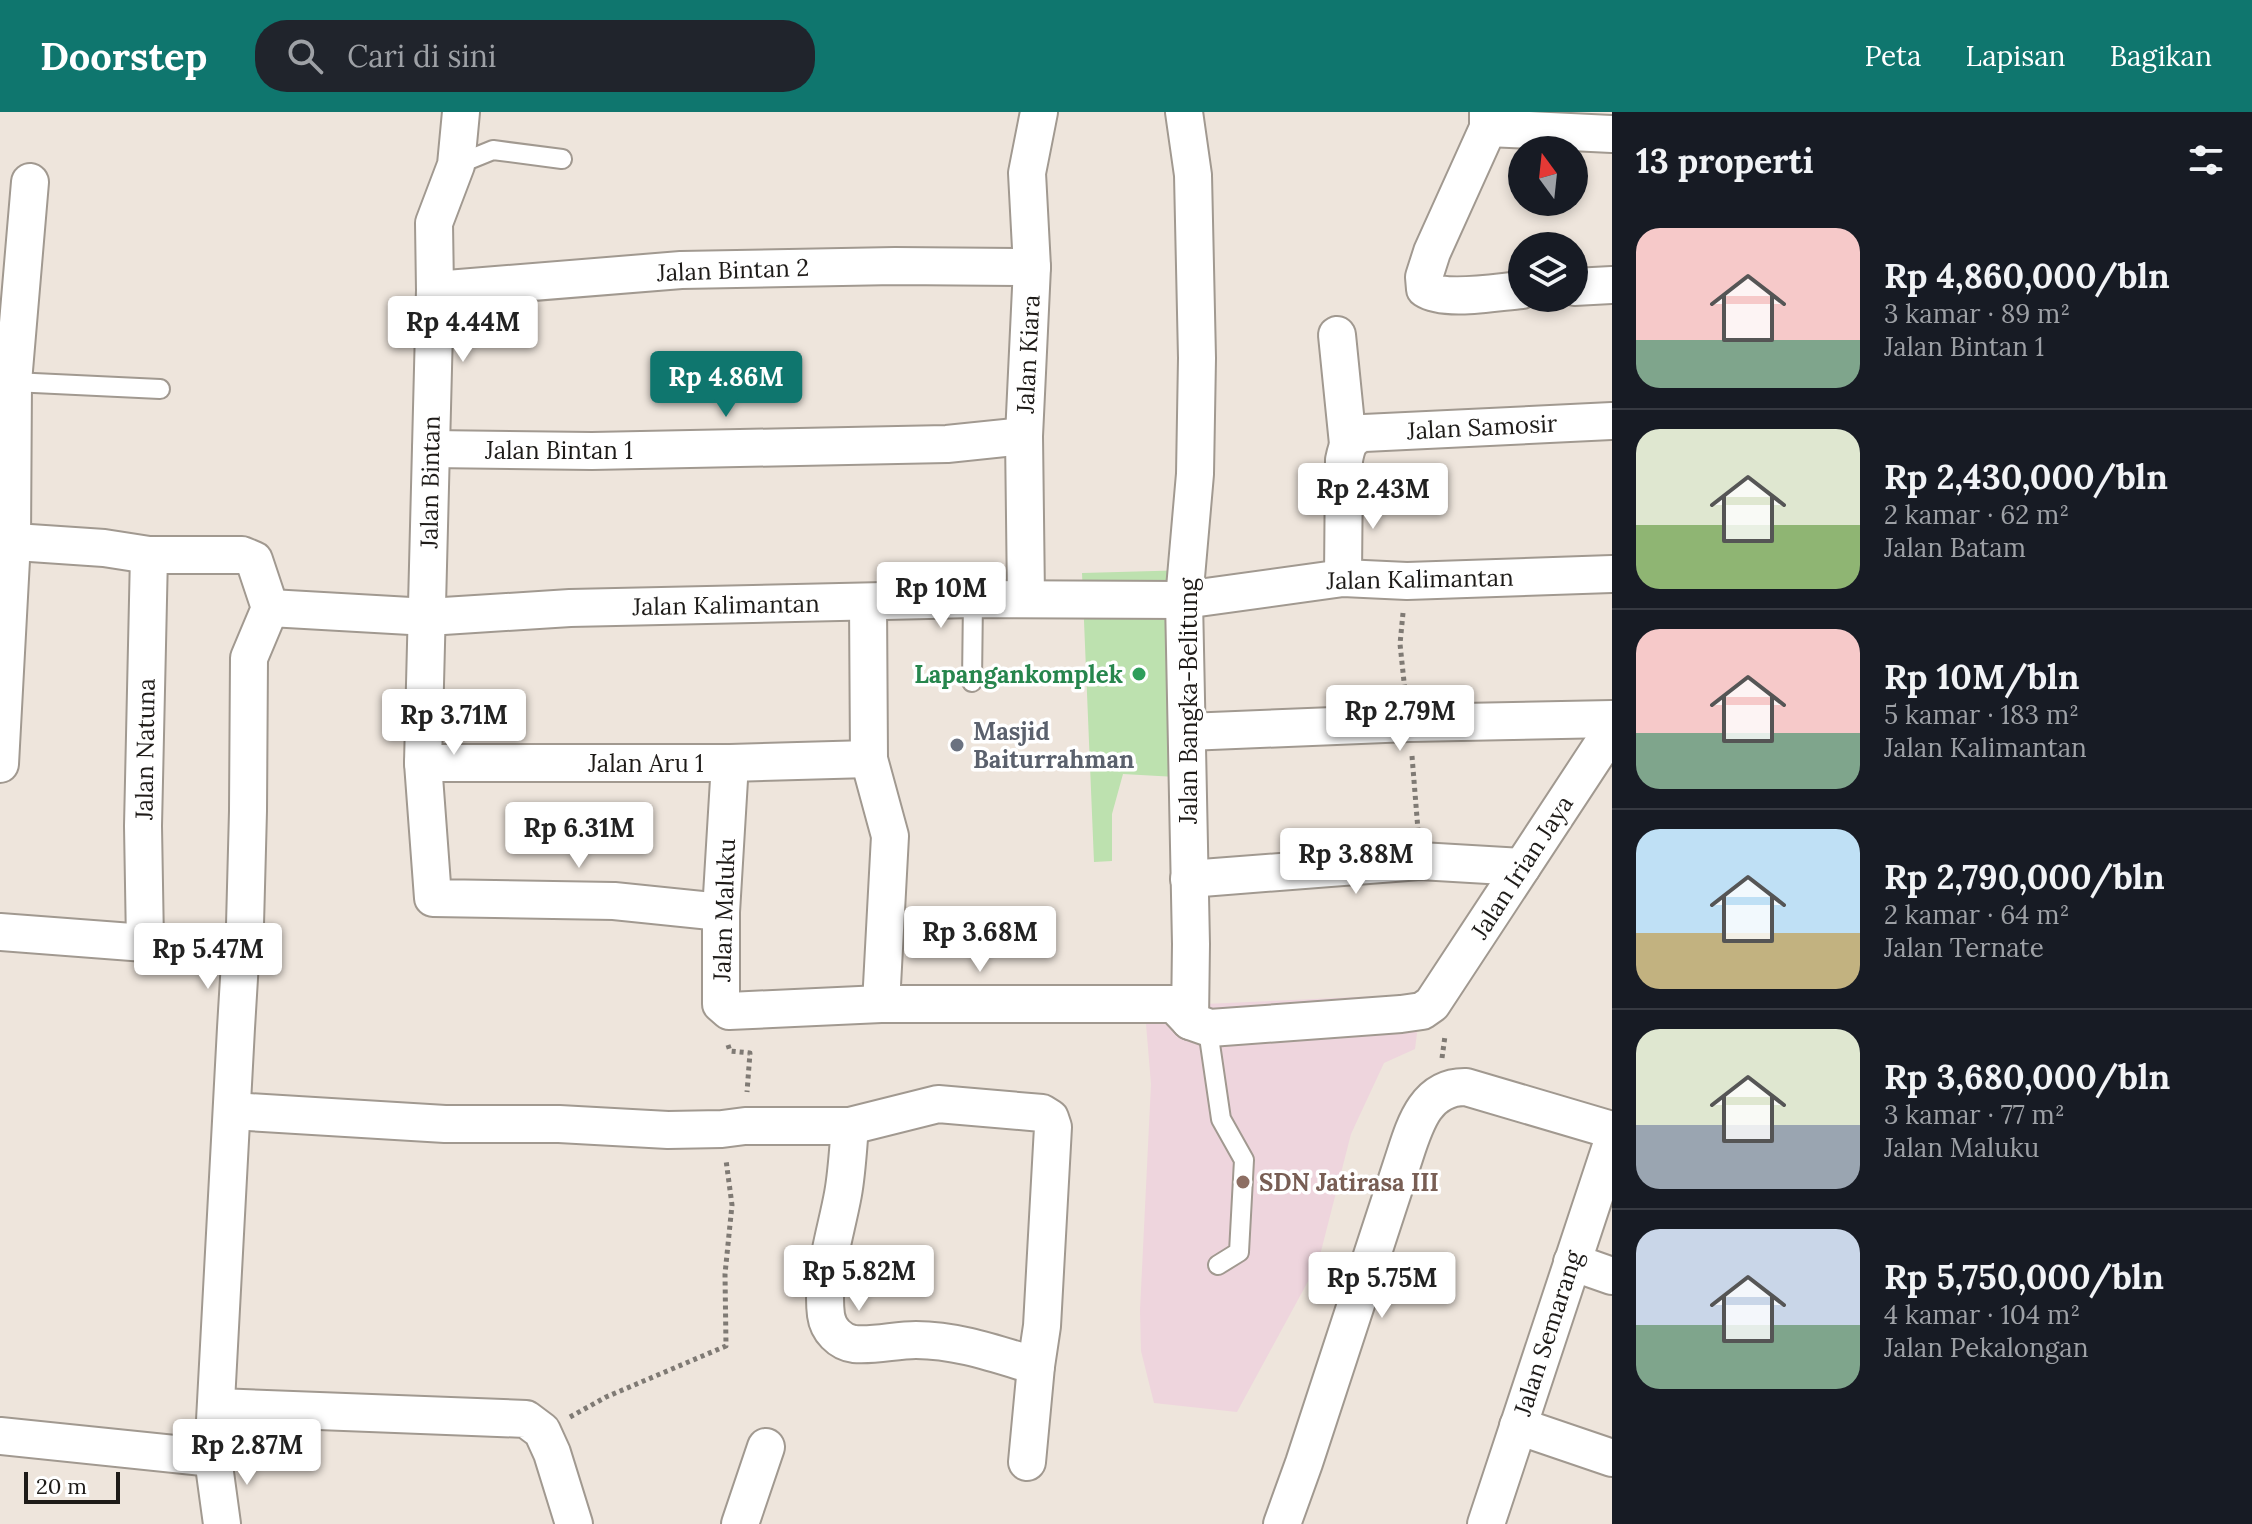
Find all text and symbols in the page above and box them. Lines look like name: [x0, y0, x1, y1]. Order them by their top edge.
search box: [255, 20, 815, 92]
text: Doorstep: [40, 32, 207, 80]
icon: search: [283, 34, 327, 78]
text: Cari di sini: [347, 37, 496, 75]
text: Peta: [1864, 38, 1921, 74]
text: Lapisan: [1965, 38, 2066, 74]
text: Bagikan: [2110, 38, 2212, 74]
north arrow: [1508, 136, 1588, 216]
map controls: [1508, 136, 1588, 312]
icon: filters: [2184, 138, 2228, 182]
text: 13 properti: [1636, 139, 1814, 182]
button: layers: [1508, 232, 1588, 312]
street label: Jalan Bintan 2: [655, 252, 810, 288]
text: Rp 4,860,000/bln: [1884, 254, 2170, 297]
icon: home: [1700, 260, 1796, 356]
street label: Jalan Kiara: [1009, 294, 1047, 415]
pin: Rp 4.44M: [380, 296, 546, 364]
text: 3 kamar · 89 m²: [1884, 297, 2070, 330]
text: Rp 4.44M: [406, 305, 520, 338]
text: Jalan Bintan 1: [1884, 330, 2044, 363]
pin: Rp 4.86M: [643, 351, 809, 419]
text: Rp 4.86M: [668, 360, 784, 393]
street label: Jalan Samosir: [1405, 408, 1559, 446]
street label: Jalan Bintan: [413, 415, 447, 550]
street label: Jalan Bintan 1: [484, 435, 633, 466]
text: Rp 2,430,000/bln: [1884, 455, 2168, 498]
icon: home: [1700, 461, 1796, 557]
pin: Rp 2.43M: [1290, 463, 1456, 531]
text: Rp 2.43M: [1316, 472, 1430, 505]
text: 2 kamar · 62 m²: [1884, 498, 2069, 531]
text: Jalan Batam: [1884, 531, 2026, 564]
pin: Rp 10M: [876, 562, 1006, 630]
street label: Jalan Kalimantan: [1325, 562, 1514, 596]
text: Rp 10M: [895, 571, 987, 604]
street label: Jalan Bangka-Belitung: [1173, 577, 1204, 825]
street label: Jalan Kalimantan: [631, 588, 820, 622]
text: Rp 10M/bln: [1884, 655, 2079, 698]
place label: Lapangankomplek: [914, 659, 1123, 690]
icon: home: [1700, 661, 1796, 757]
marker: Lapangankomplek: [1130, 665, 1148, 683]
street label: Jalan Natuna: [128, 678, 162, 821]
pin: Rp 2.79M: [1317, 685, 1483, 753]
pin: Rp 3.71M: [371, 689, 537, 757]
text: Rp 2.79M: [1344, 694, 1456, 727]
text: Rp 3.71M: [400, 698, 508, 731]
text: 5 kamar · 183 m²: [1884, 698, 2079, 731]
place label: Masjid Baiturrahman: [973, 716, 1134, 775]
text: Jalan Kalimantan: [1884, 731, 2087, 764]
marker: Masjid Baiturrahman: [948, 736, 966, 754]
street label: Jalan Aru 1: [587, 748, 704, 779]
street label: Jalan Irian Jaya: [1464, 789, 1580, 945]
pin: Rp 6.31M: [496, 802, 662, 870]
text: Rp 6.31M: [523, 811, 635, 844]
pin: Rp 3.88M: [1273, 828, 1439, 896]
text: Rp 3.88M: [1298, 837, 1414, 870]
street label: Jalan Maluku: [706, 838, 742, 983]
text: Rp 2,790,000/bln: [1884, 855, 2165, 898]
icon: home: [1700, 861, 1796, 957]
text: 2 kamar · 64 m²: [1884, 898, 2069, 931]
pin: Rp 3.68M: [897, 906, 1063, 974]
text: Rp 3.68M: [922, 915, 1038, 948]
pin: Rp 5.47M: [125, 923, 291, 991]
text: Jalan Ternate: [1884, 931, 2044, 964]
text: Rp 5.47M: [152, 932, 264, 965]
text: Rp 3,680,000/bln: [1884, 1055, 2170, 1098]
icon: home: [1700, 1061, 1796, 1157]
text: 3 kamar · 77 m²: [1884, 1098, 2065, 1131]
text: Jalan Maluku: [1884, 1131, 2039, 1164]
place label: SDN Jatirasa III: [1259, 1167, 1439, 1198]
marker: SDN Jatirasa III: [1234, 1173, 1252, 1191]
pin: Rp 5.82M: [776, 1245, 942, 1313]
street label: Jalan Semarang: [1506, 1246, 1589, 1420]
pin: Rp 5.75M: [1299, 1252, 1465, 1320]
text: Rp 5.82M: [802, 1254, 916, 1287]
text: Rp 5,750,000/bln: [1884, 1255, 2164, 1298]
text: Rp 5.75M: [1327, 1261, 1438, 1294]
icon: home: [1700, 1261, 1796, 1357]
text: 4 kamar · 104 m²: [1884, 1298, 2080, 1331]
text: Jalan Pekalongan: [1884, 1331, 2088, 1364]
pin: Rp 2.87M: [164, 1419, 330, 1487]
text: Rp 2.87M: [191, 1428, 303, 1461]
scale bar: [24, 1468, 120, 1504]
text: 20 m: [36, 1472, 87, 1500]

